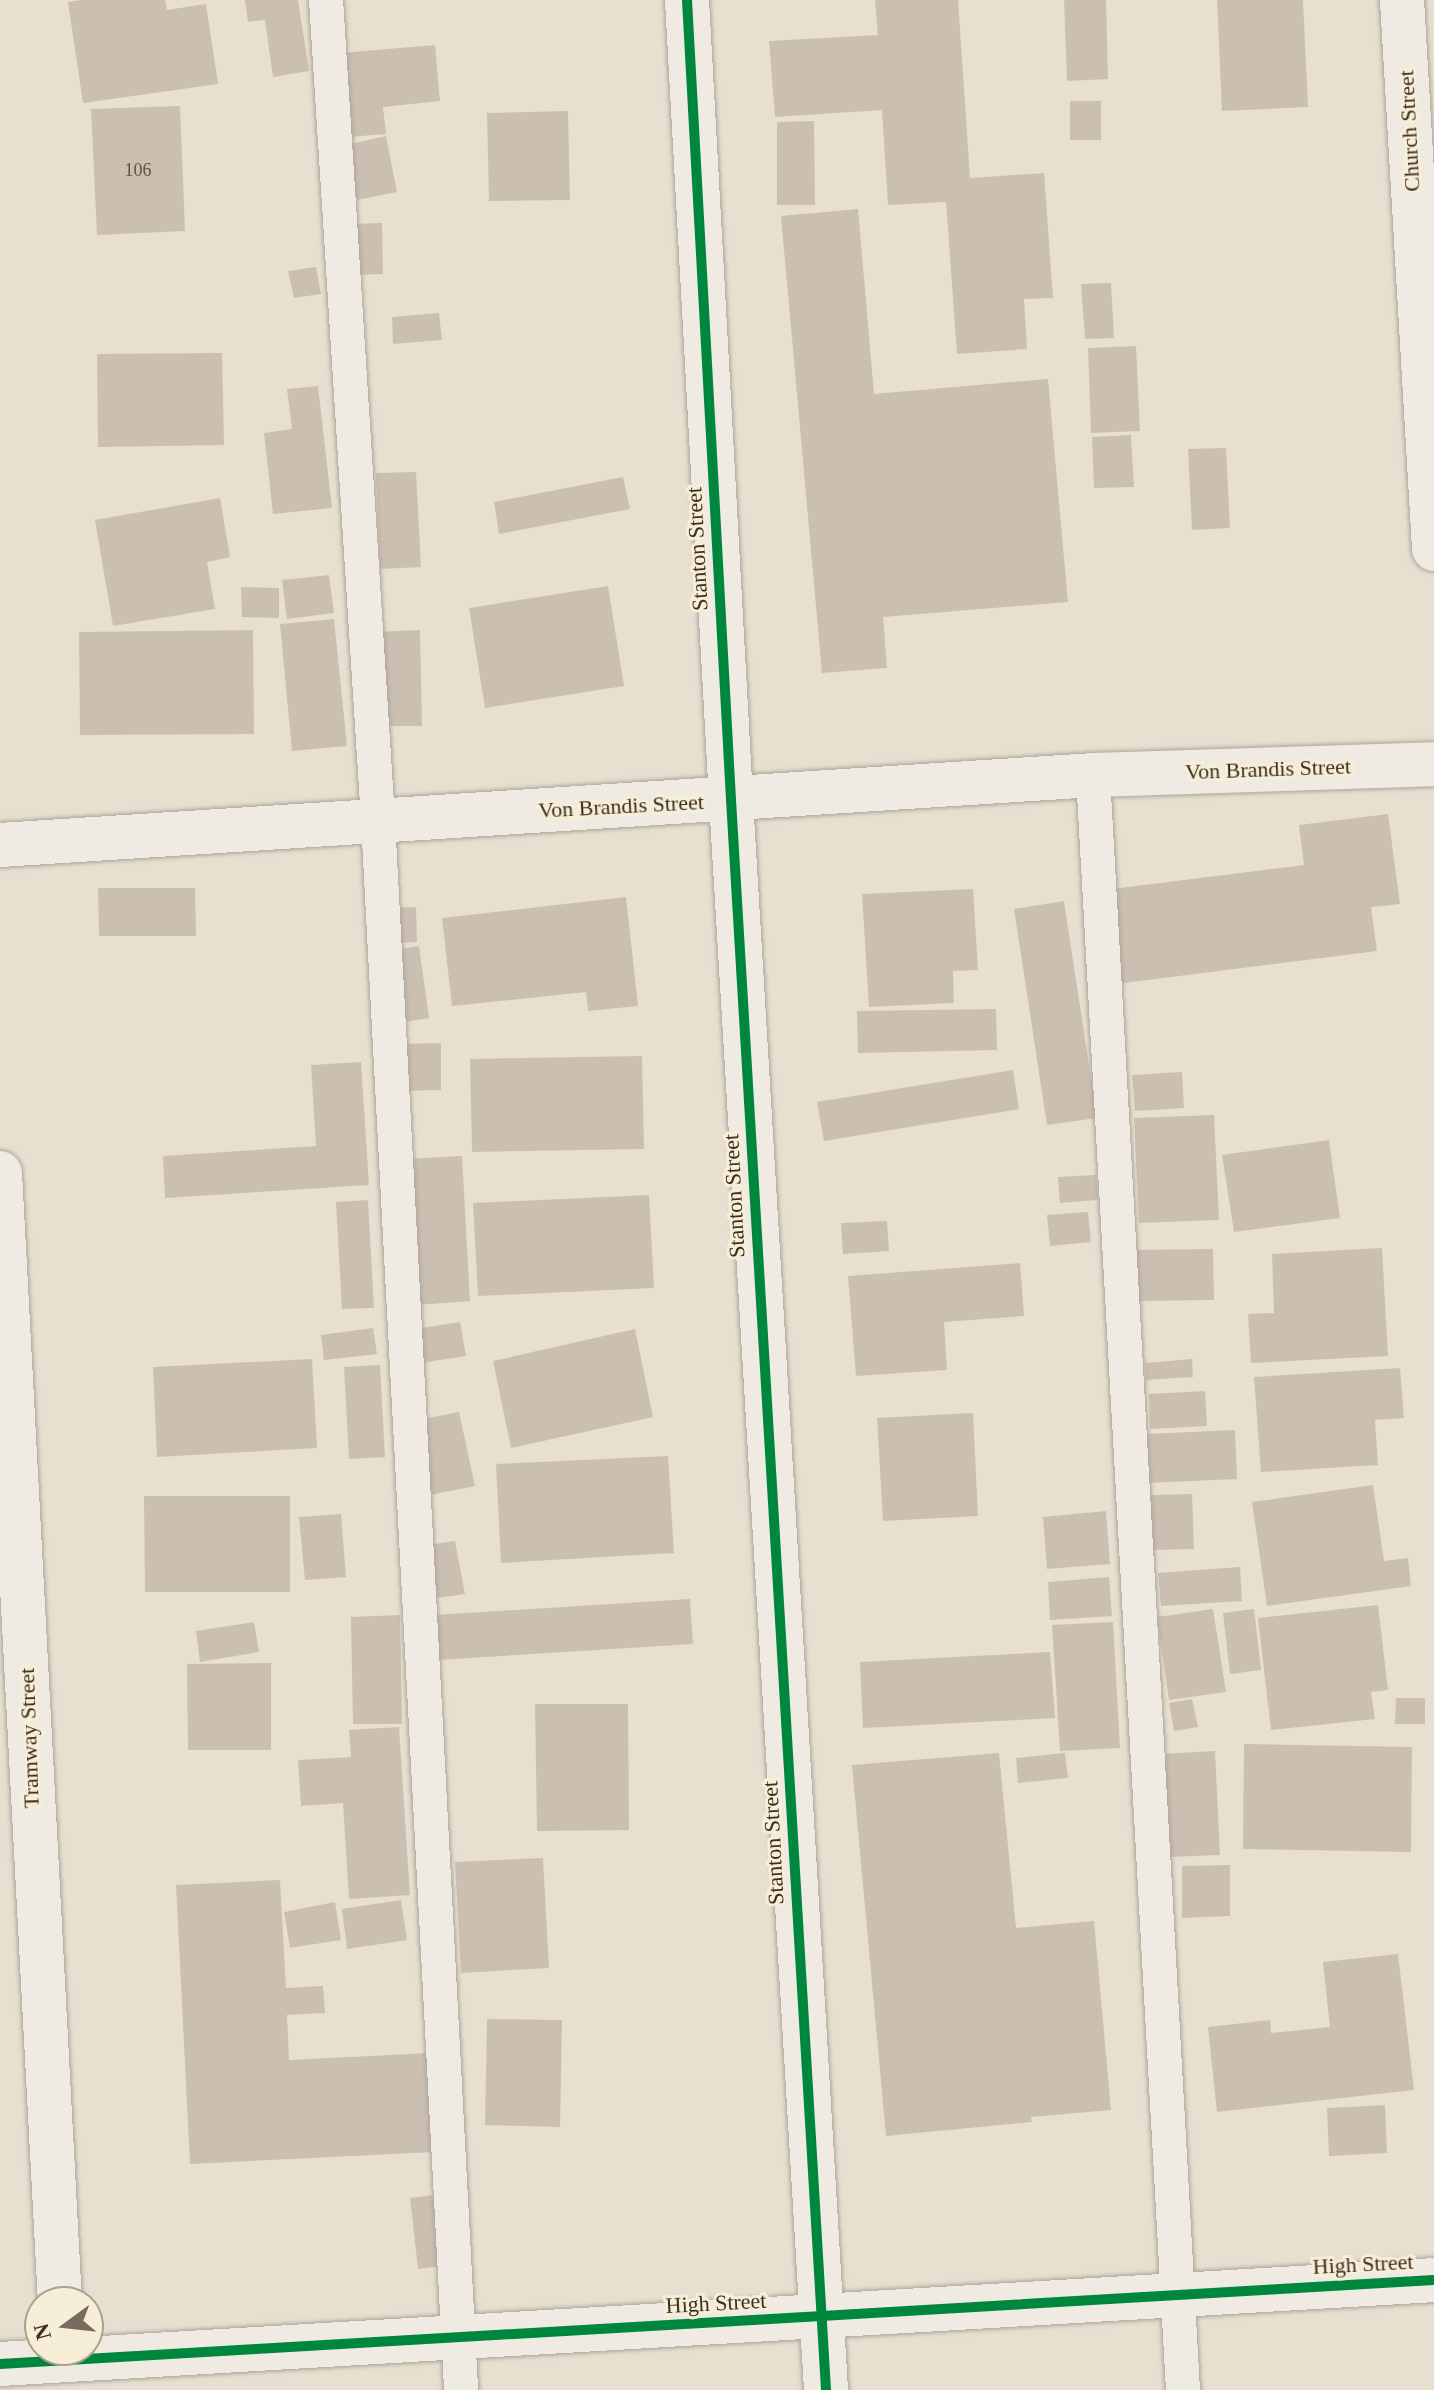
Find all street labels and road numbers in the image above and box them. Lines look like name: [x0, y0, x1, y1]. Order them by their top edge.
street label: Church Street: [1393, 70, 1425, 192]
street label: Stanton Street: [681, 486, 713, 612]
street label: Von Brandis Street: [1185, 753, 1351, 785]
street label: Von Brandis Street: [538, 788, 704, 824]
street label: Stanton Street: [718, 1133, 750, 1259]
street label: Tramway Street: [13, 1667, 45, 1809]
street label: Stanton Street: [757, 1780, 789, 1906]
street label: High Street: [1312, 2248, 1414, 2280]
street label: High Street: [665, 2287, 767, 2319]

